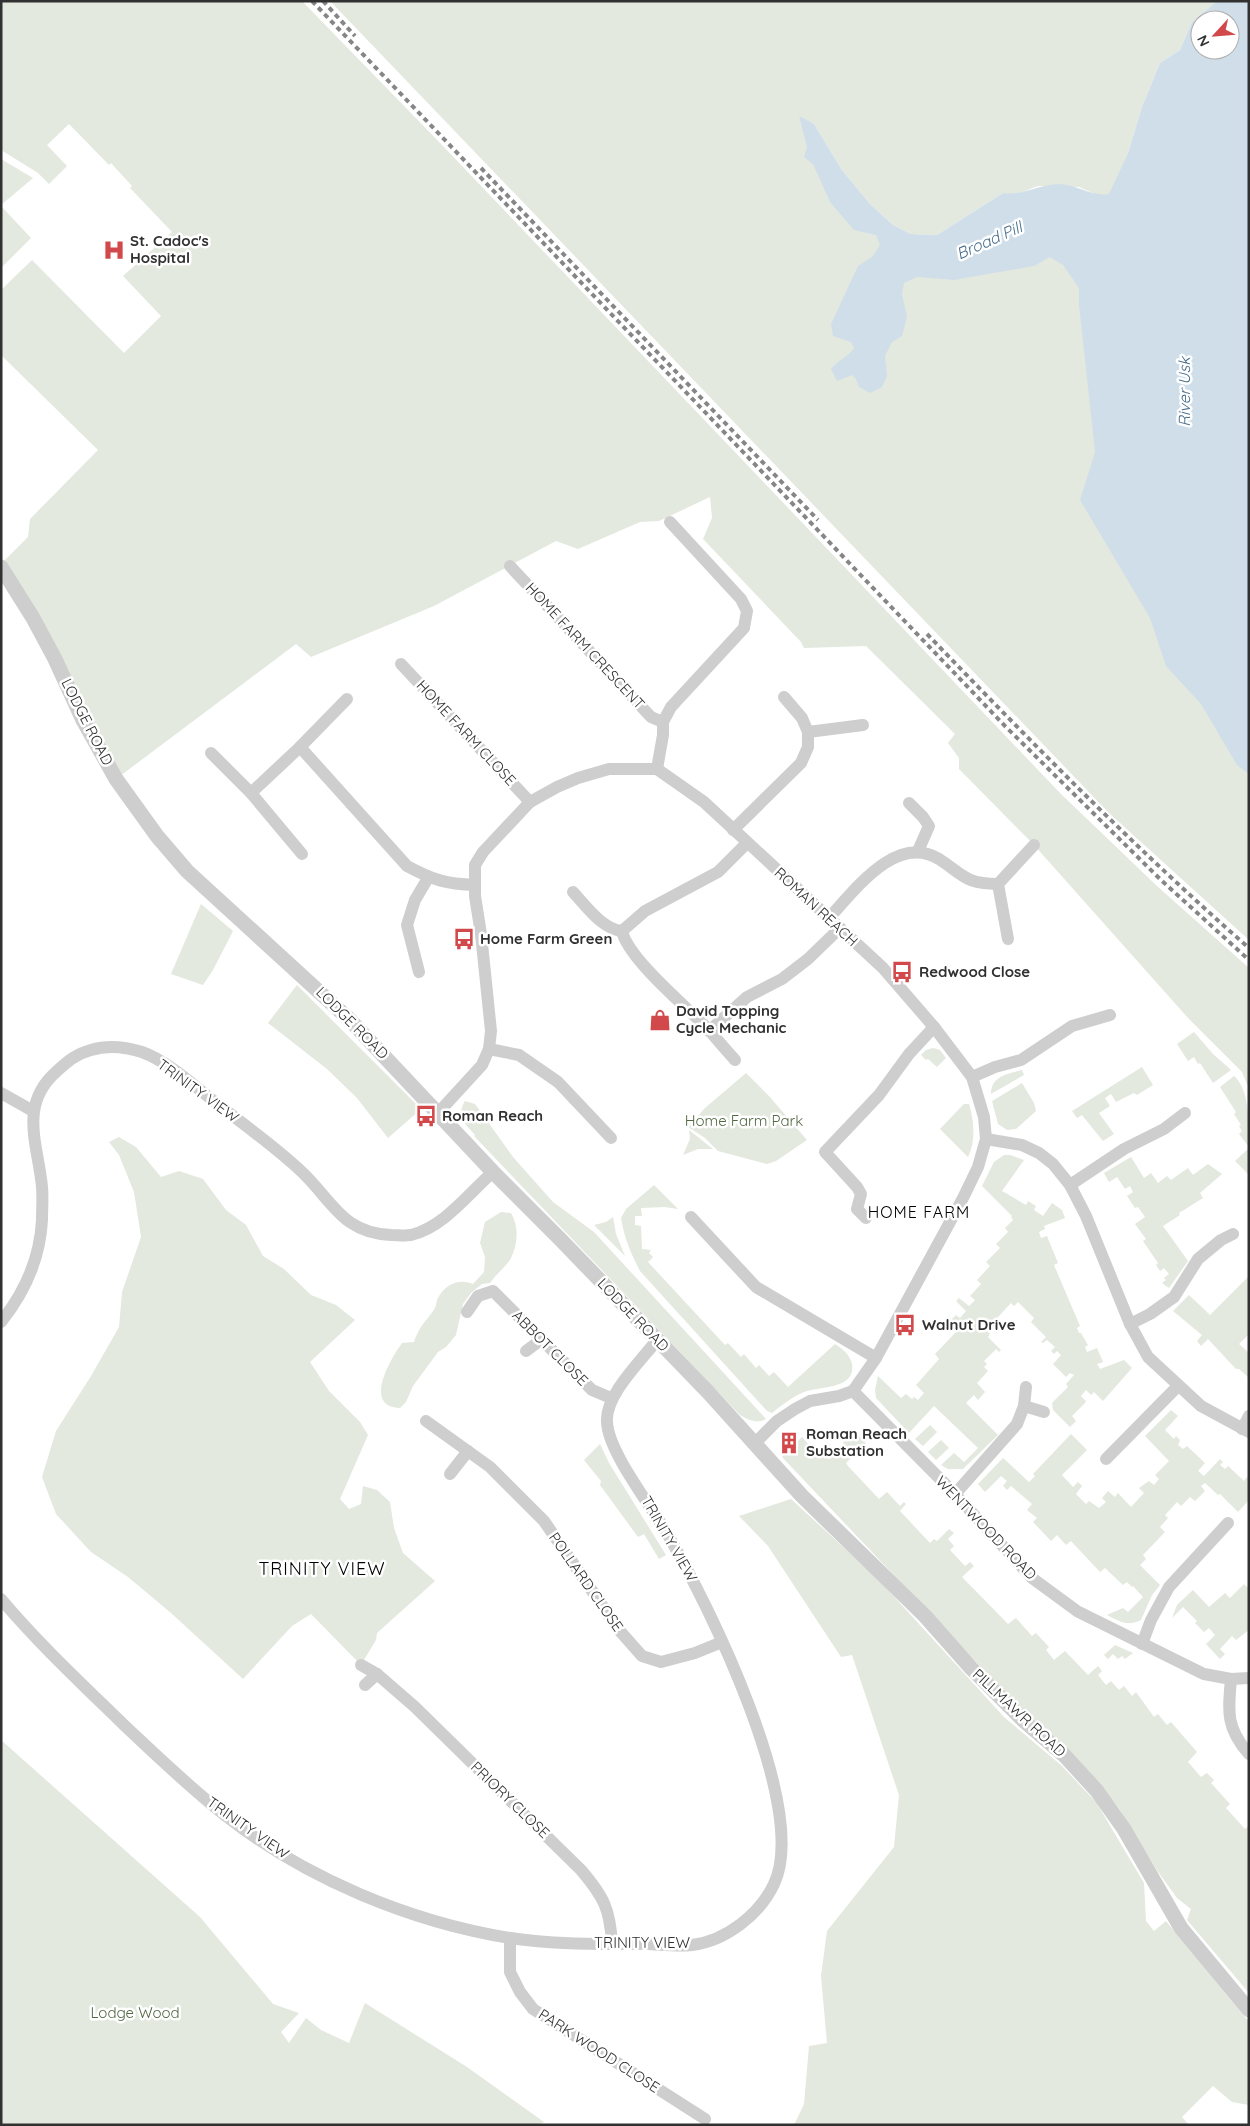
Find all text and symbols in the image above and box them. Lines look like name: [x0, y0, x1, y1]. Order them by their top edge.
north arrow: [1190, 10, 1240, 60]
text: N: [1193, 32, 1214, 49]
water label: Broad Pill: [953, 216, 1027, 263]
place label: St. Cadoc's Hospital: [130, 231, 209, 267]
hospital icon: St. Cadoc's Hospital: [101, 237, 127, 263]
water label: River Usk: [1174, 356, 1194, 427]
street label: HOME FARM CRESCENT: [522, 578, 649, 713]
street label: LODGE ROAD: [57, 675, 118, 769]
street label: HOME FARM CLOSE: [412, 676, 520, 789]
street label: ROMAN REACH: [771, 863, 862, 950]
bus stop icon: Home Farm Green: [451, 926, 477, 952]
place label: Home Farm Green: [480, 929, 612, 948]
bus stop icon: Redwood Close: [889, 959, 915, 985]
place label: Redwood Close: [919, 962, 1030, 981]
street label: LODGE ROAD: [312, 982, 393, 1063]
place label: David Topping Cycle Mechanic: [676, 1001, 787, 1037]
shop icon: David Topping Cycle Mechanic: [647, 1007, 673, 1033]
street label: TRINITY VIEW: [154, 1055, 243, 1127]
bus stop icon: Roman Reach: [413, 1103, 439, 1129]
place label: Roman Reach: [442, 1106, 543, 1125]
park label: Home Farm Park: [685, 1111, 803, 1130]
district label: HOME FARM: [868, 1202, 970, 1222]
street label: LODGE ROAD: [594, 1274, 673, 1356]
street label: ABBOT CLOSE: [508, 1306, 592, 1390]
bus stop icon: Walnut Drive: [892, 1312, 918, 1338]
place label: Walnut Drive: [922, 1315, 1016, 1334]
place label: Roman Reach Substation: [806, 1424, 907, 1460]
building icon: Roman Reach Substation: [776, 1430, 802, 1456]
street label: WENTWOOD ROAD: [932, 1472, 1041, 1584]
street label: TRINITY VIEW: [637, 1492, 702, 1585]
street label: POLLARD CLOSE: [545, 1528, 628, 1635]
district label: TRINITY VIEW: [258, 1557, 386, 1580]
street label: PILLMAWR ROAD: [969, 1664, 1070, 1761]
street label: PRIORY CLOSE: [467, 1757, 554, 1842]
street label: TRINITY VIEW: [204, 1792, 293, 1863]
street label: TRINITY VIEW: [594, 1933, 690, 1952]
park label: Lodge Wood: [90, 2003, 180, 2022]
street label: PARK WOOD CLOSE: [535, 2004, 663, 2097]

